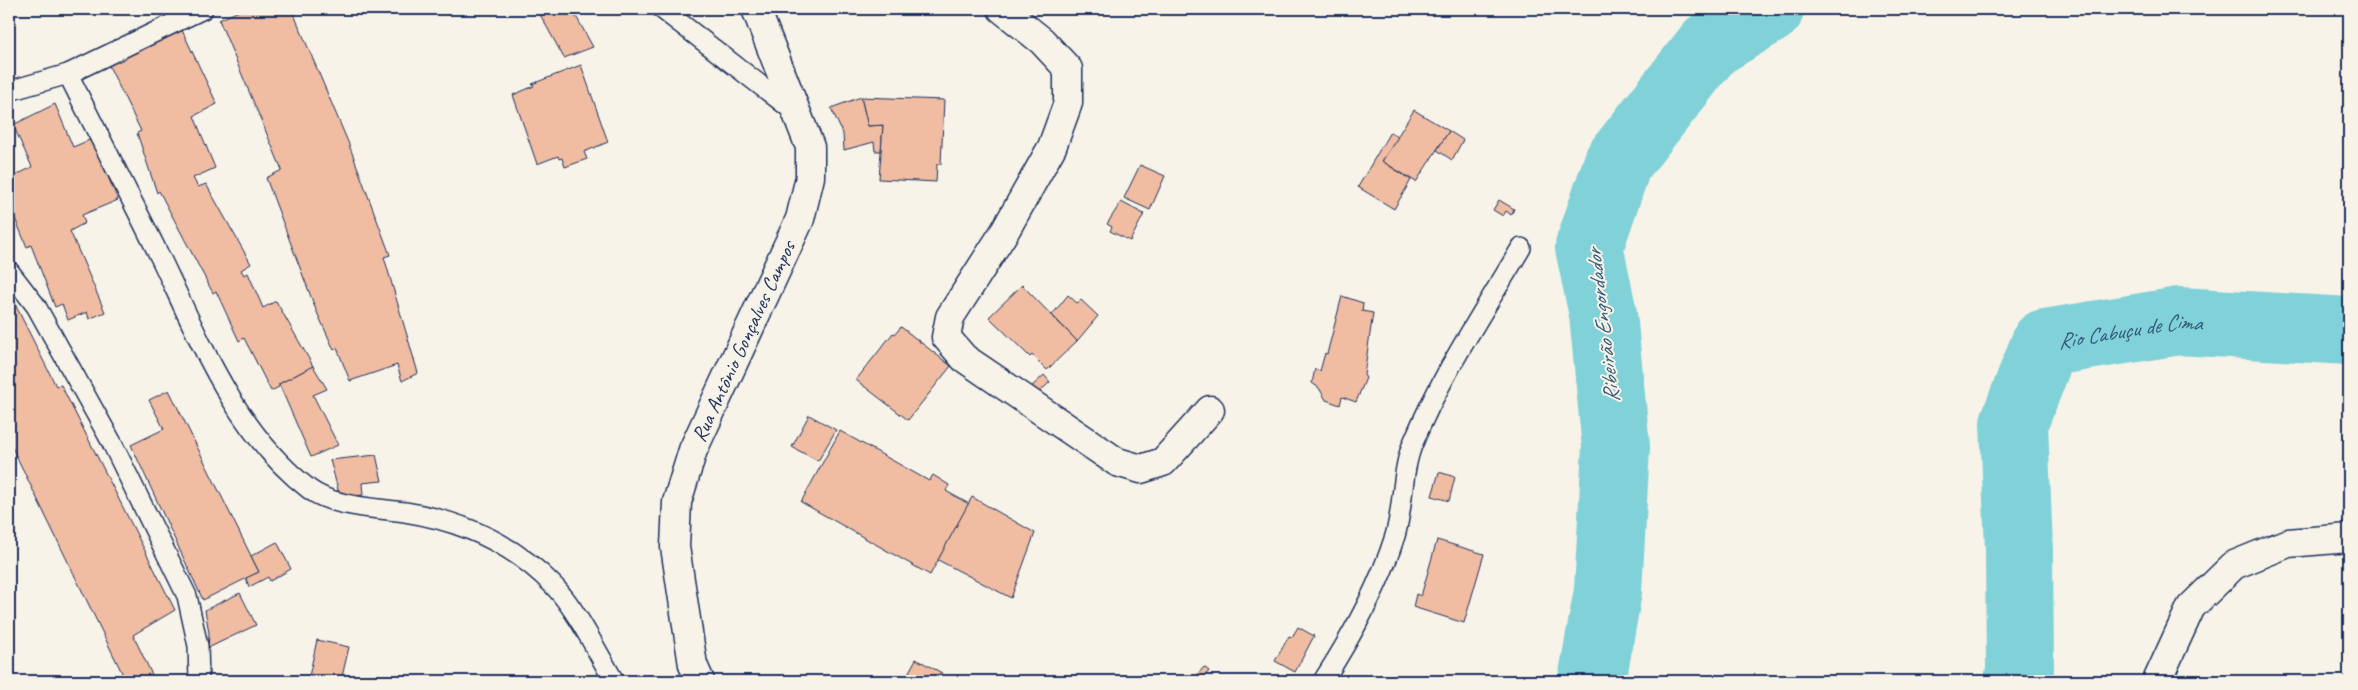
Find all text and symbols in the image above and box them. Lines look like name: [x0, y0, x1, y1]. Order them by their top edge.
street label: Rua Antônio Gonçalves Campos: [686, 235, 802, 446]
water label: Ribeirão Engordador: [1579, 243, 1626, 404]
water label: Rio Cabuçu de Cima: [2056, 307, 2205, 356]

